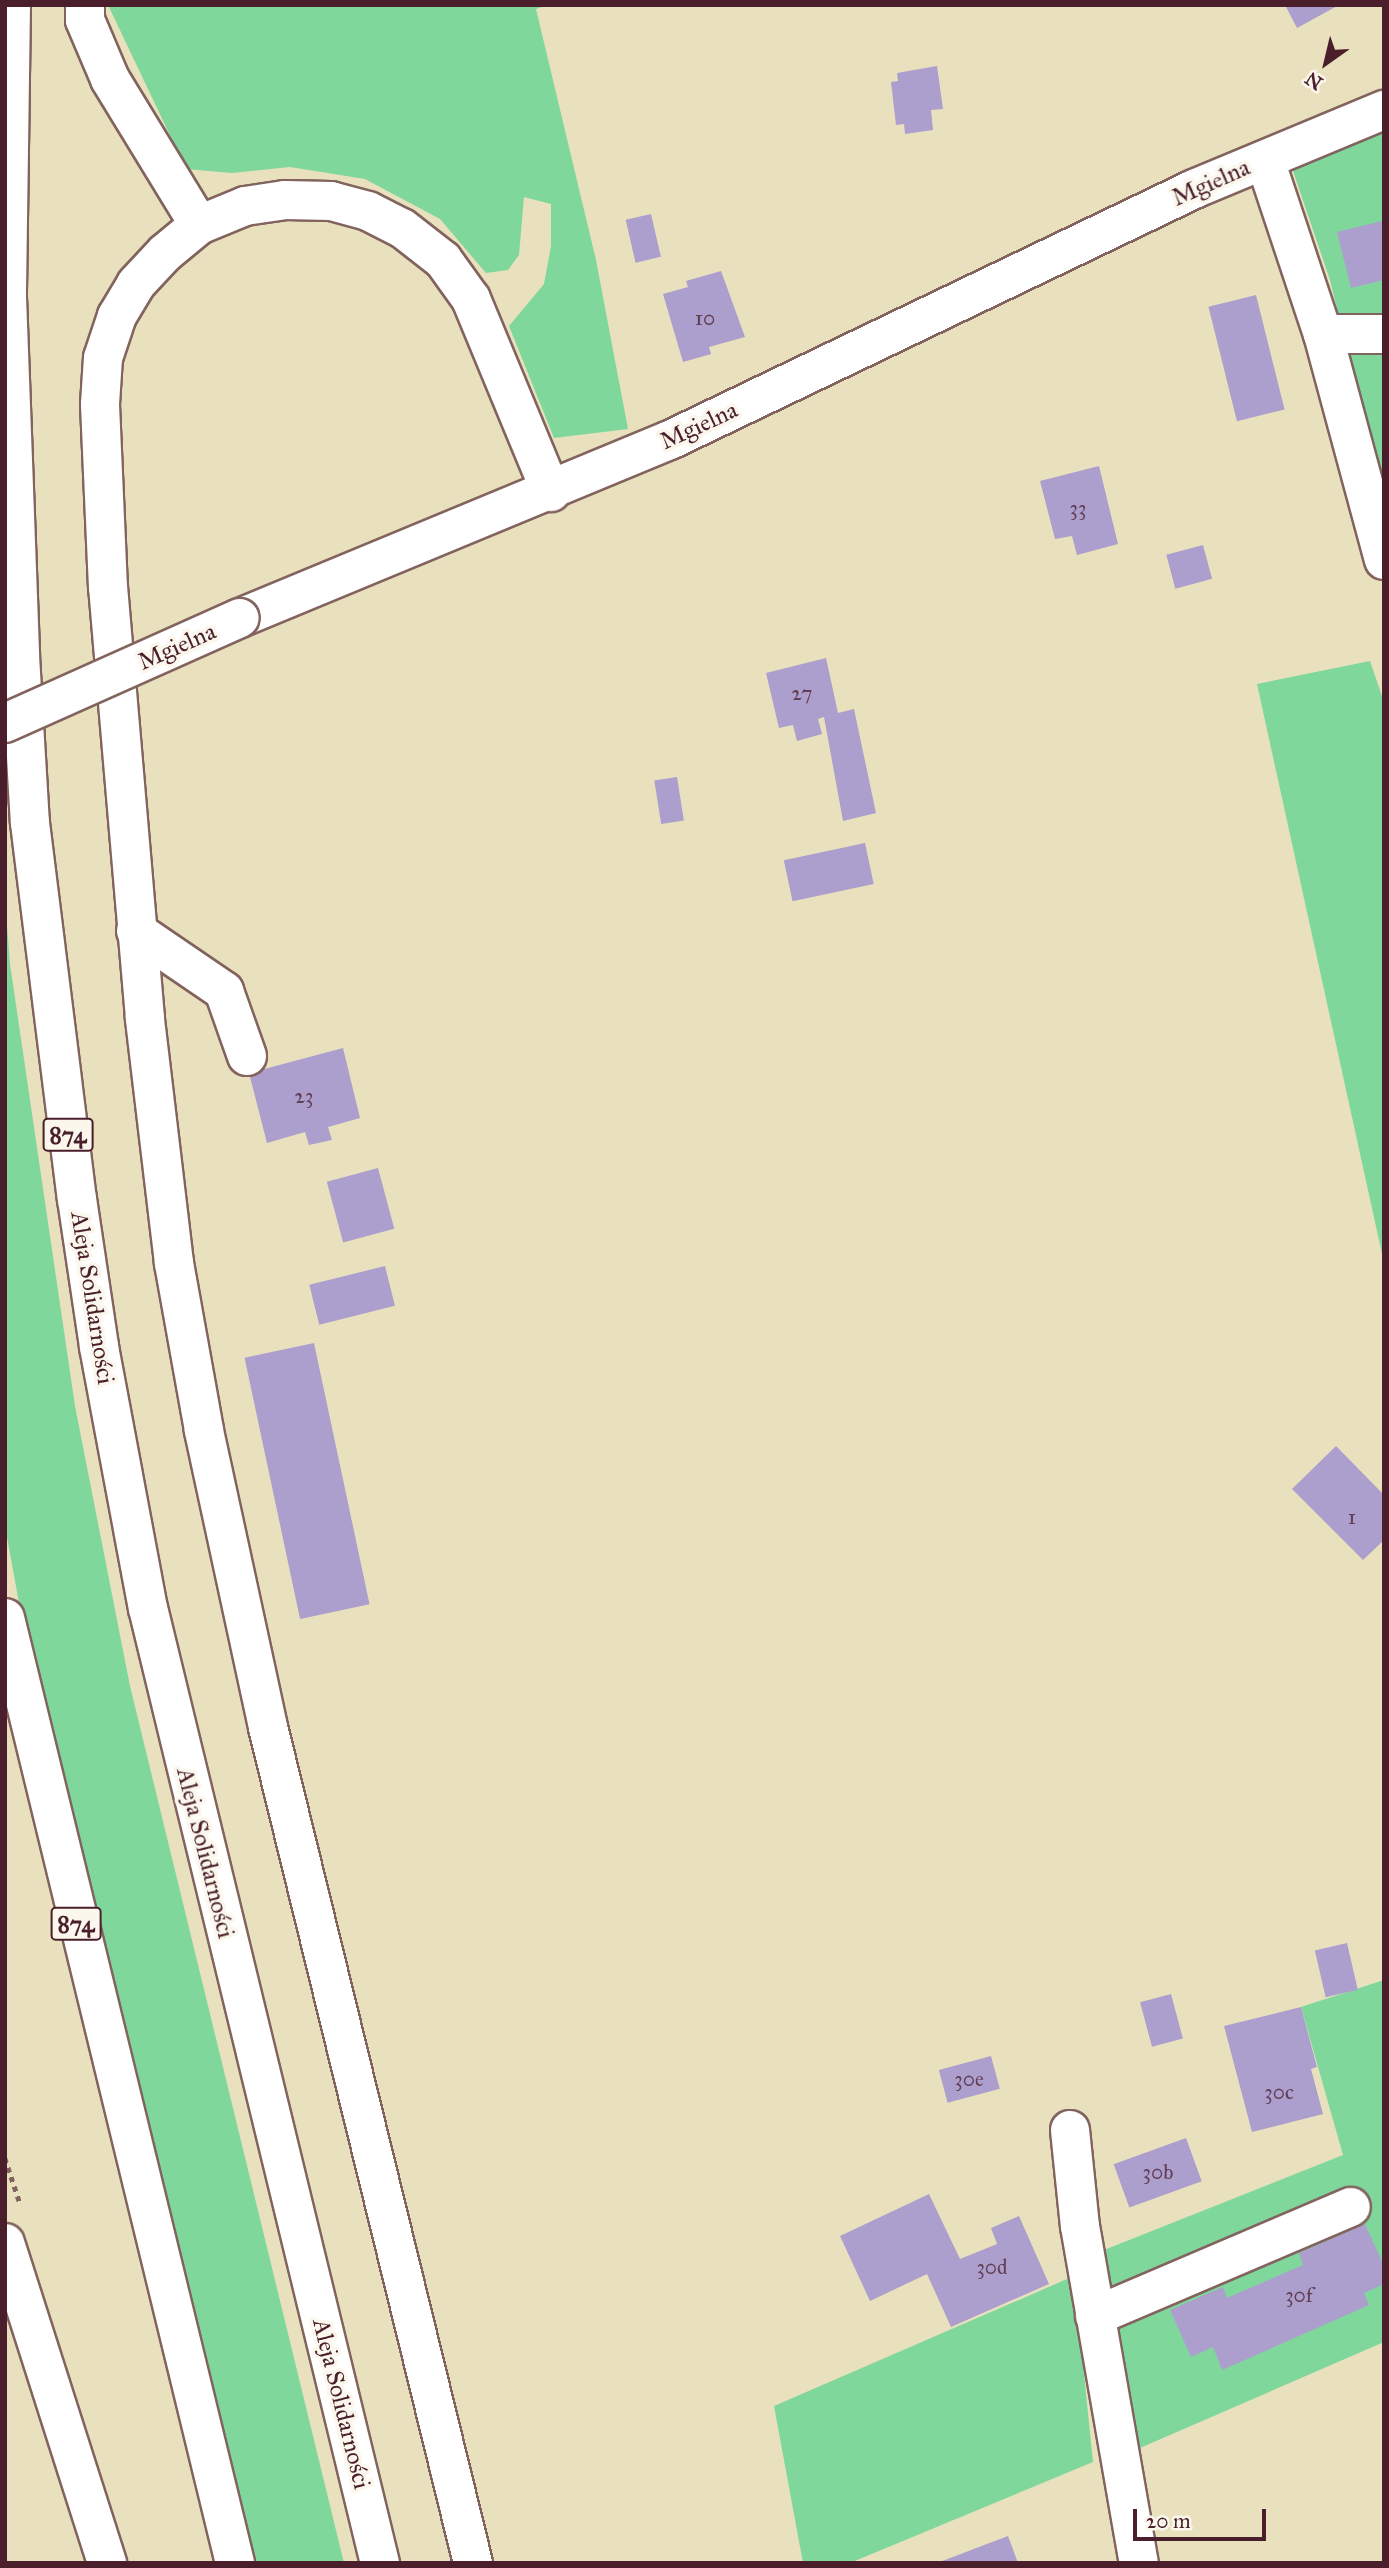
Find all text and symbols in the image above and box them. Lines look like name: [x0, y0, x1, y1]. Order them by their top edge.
north arrow: [1291, 28, 1361, 98]
text: N: [1301, 67, 1327, 95]
street label: Mgielna: [1168, 153, 1254, 213]
house number: 10: [695, 305, 715, 331]
street label: Mgielna: [656, 396, 742, 456]
house number: 33: [1070, 495, 1086, 521]
street label: Mgielna: [134, 617, 220, 677]
house number: 27: [792, 680, 812, 706]
house number: 23: [295, 1083, 313, 1109]
road number: 874: [42, 1116, 94, 1154]
street label: Aleja Solidarności: [64, 1210, 120, 1386]
house number: 1: [1348, 1504, 1356, 1530]
street label: Aleja Solidarności: [170, 1765, 240, 1941]
road number: 874: [50, 1904, 102, 1943]
house number: 30e: [954, 2066, 984, 2092]
house number: 30c: [1264, 2079, 1294, 2105]
house number: 30b: [1143, 2159, 1173, 2185]
house number: 30d: [976, 2254, 1008, 2280]
house number: 30f: [1285, 2282, 1313, 2308]
street label: Aleja Solidarności: [306, 2316, 376, 2492]
scale bar: [1137, 2494, 1270, 2538]
text: 20 m: [1146, 2508, 1191, 2534]

